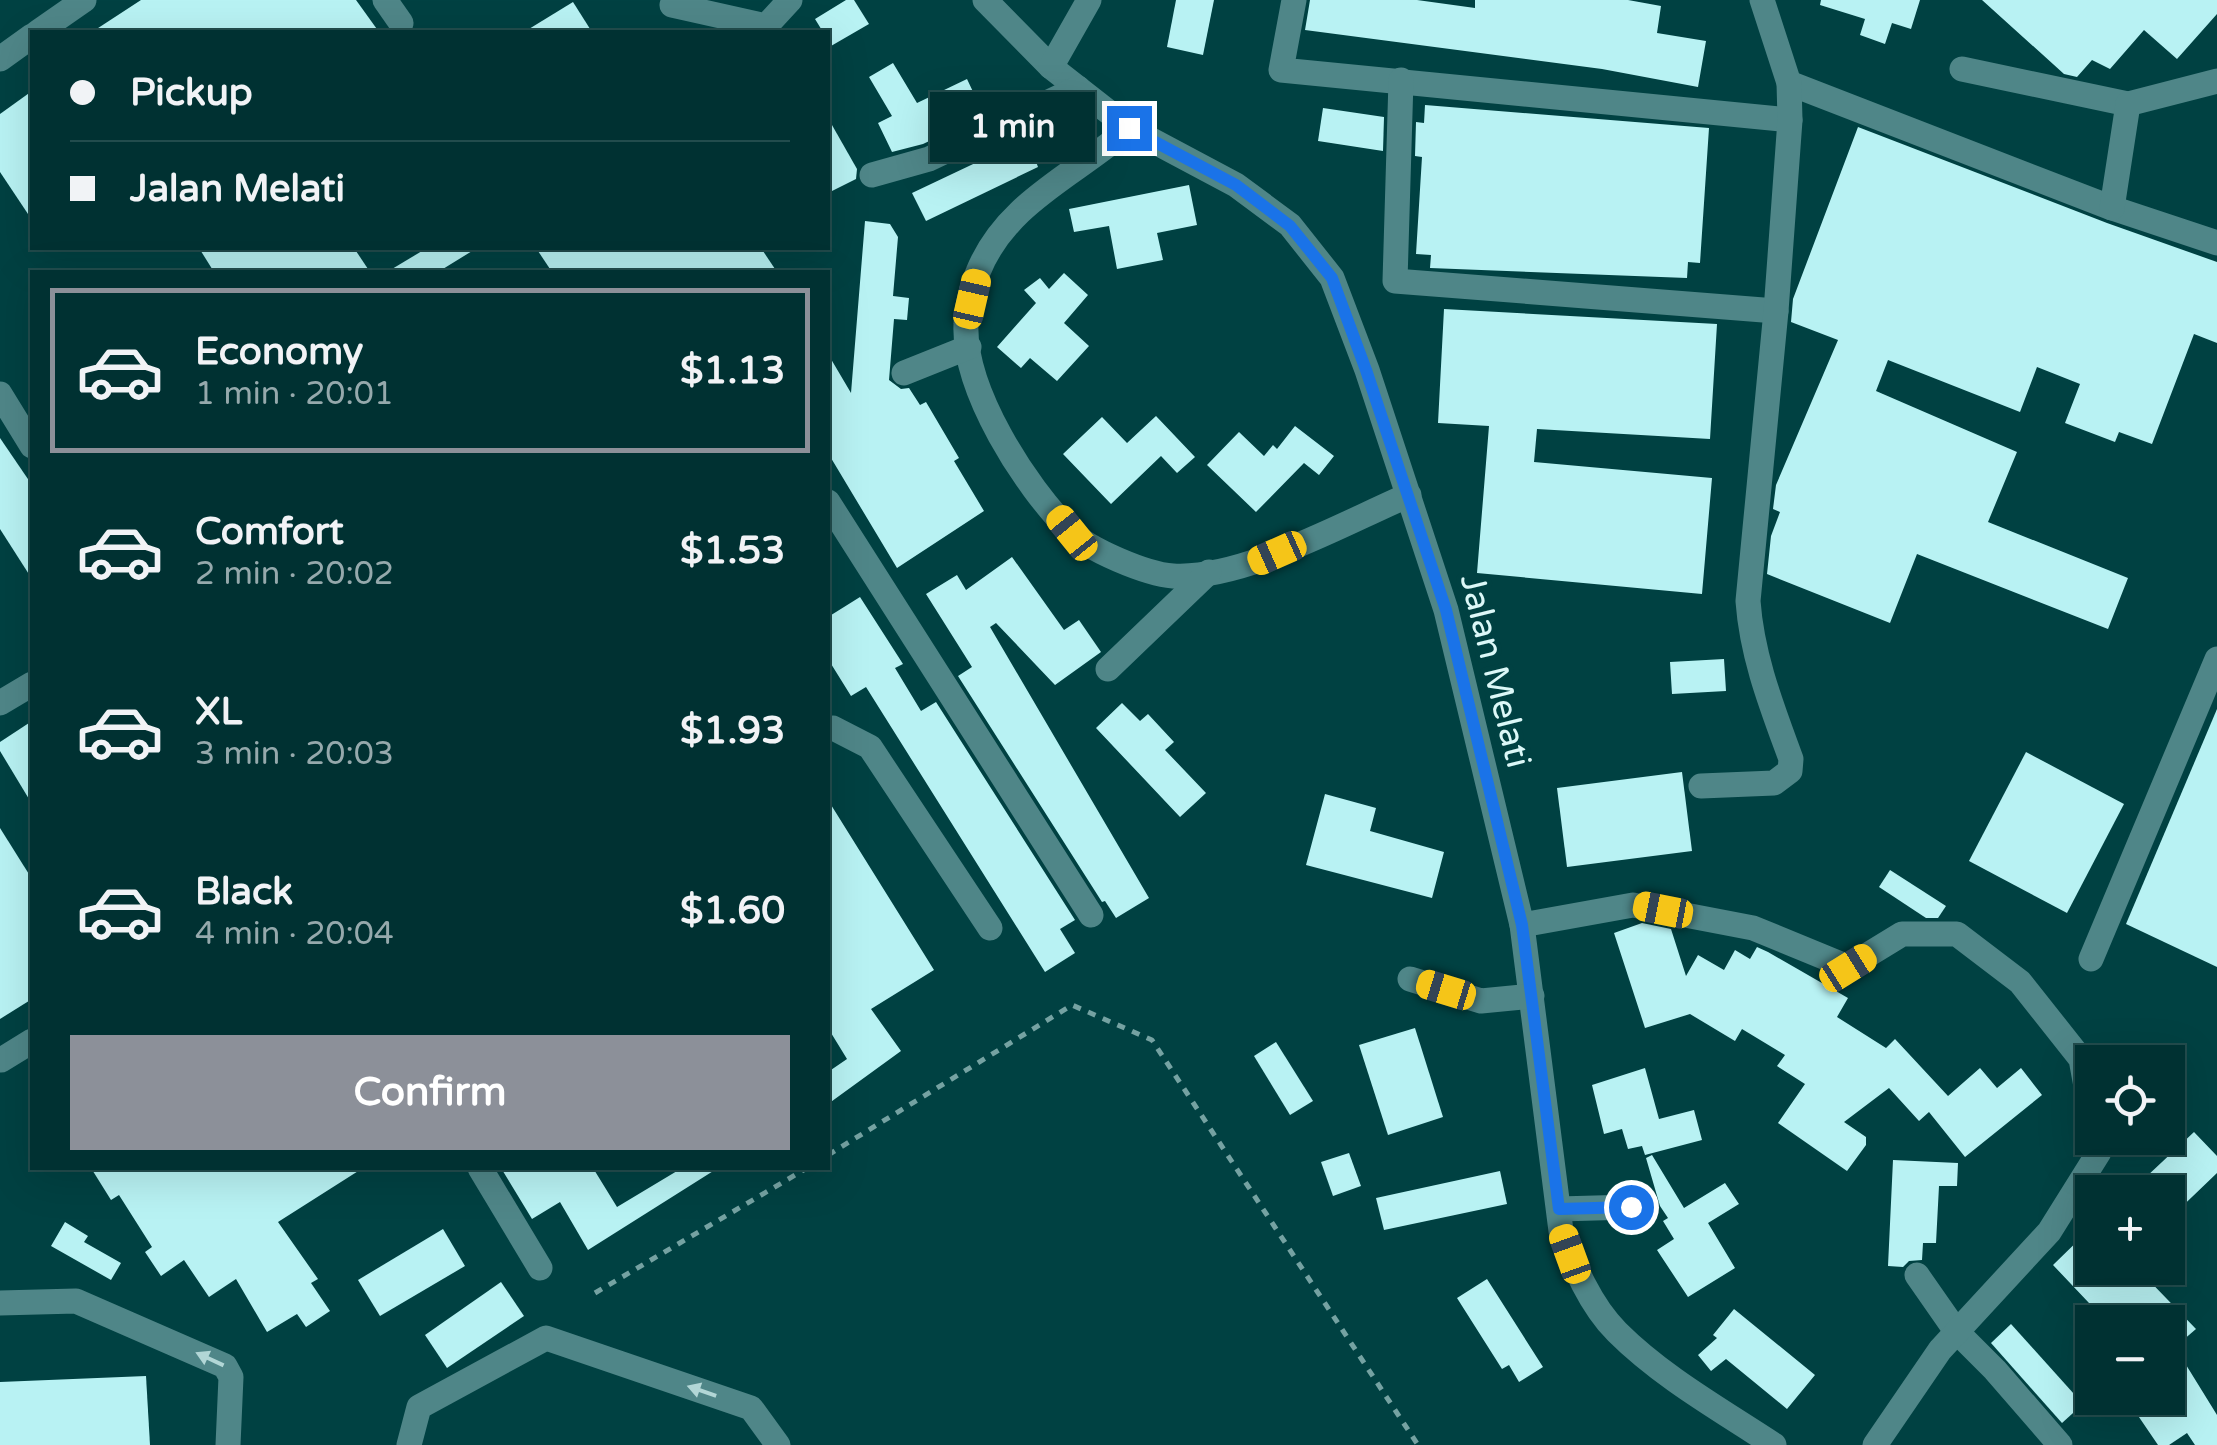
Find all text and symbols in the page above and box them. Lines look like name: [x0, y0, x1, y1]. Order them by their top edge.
text: Pickup: [130, 70, 253, 116]
callout: 1 min: [929, 93, 1094, 163]
route end: [1107, 106, 1152, 151]
text: 1 min: [970, 108, 1055, 146]
text: Jalan Melati: [130, 166, 345, 212]
car: [951, 266, 993, 332]
icon: car: [75, 326, 165, 416]
text: Economy: [195, 329, 363, 375]
text: $1.13: [680, 348, 785, 394]
text: 1 min · 20:01: [195, 375, 394, 413]
car: [1041, 500, 1103, 566]
icon: car: [75, 506, 165, 596]
text: Comfort: [195, 509, 344, 555]
car: [1243, 527, 1311, 579]
text: $1.53: [680, 528, 785, 574]
text: 2 min · 20:02: [195, 555, 394, 593]
street label: Jalan Melati: [1451, 570, 1539, 772]
icon: car: [75, 686, 165, 776]
text: XL: [195, 689, 242, 735]
text: $1.93: [680, 708, 785, 754]
text: 3 min · 20:03: [195, 735, 394, 773]
icon: car: [75, 866, 165, 956]
text: Black: [195, 869, 293, 915]
text: $1.60: [680, 888, 785, 934]
car: [1631, 890, 1695, 930]
text: 4 min · 20:04: [195, 915, 394, 953]
car: [1815, 939, 1881, 997]
car: [1413, 967, 1479, 1013]
button: Confirm: [70, 1035, 790, 1150]
map controls: [2075, 1045, 2185, 1415]
button: locate: [2075, 1045, 2185, 1155]
button: +: [2075, 1175, 2185, 1285]
route start: [1609, 1185, 1654, 1230]
car: [1546, 1221, 1594, 1287]
button: −: [2075, 1305, 2185, 1415]
one-way arrow: [195, 1350, 224, 1367]
one-way arrow: [686, 1383, 716, 1398]

